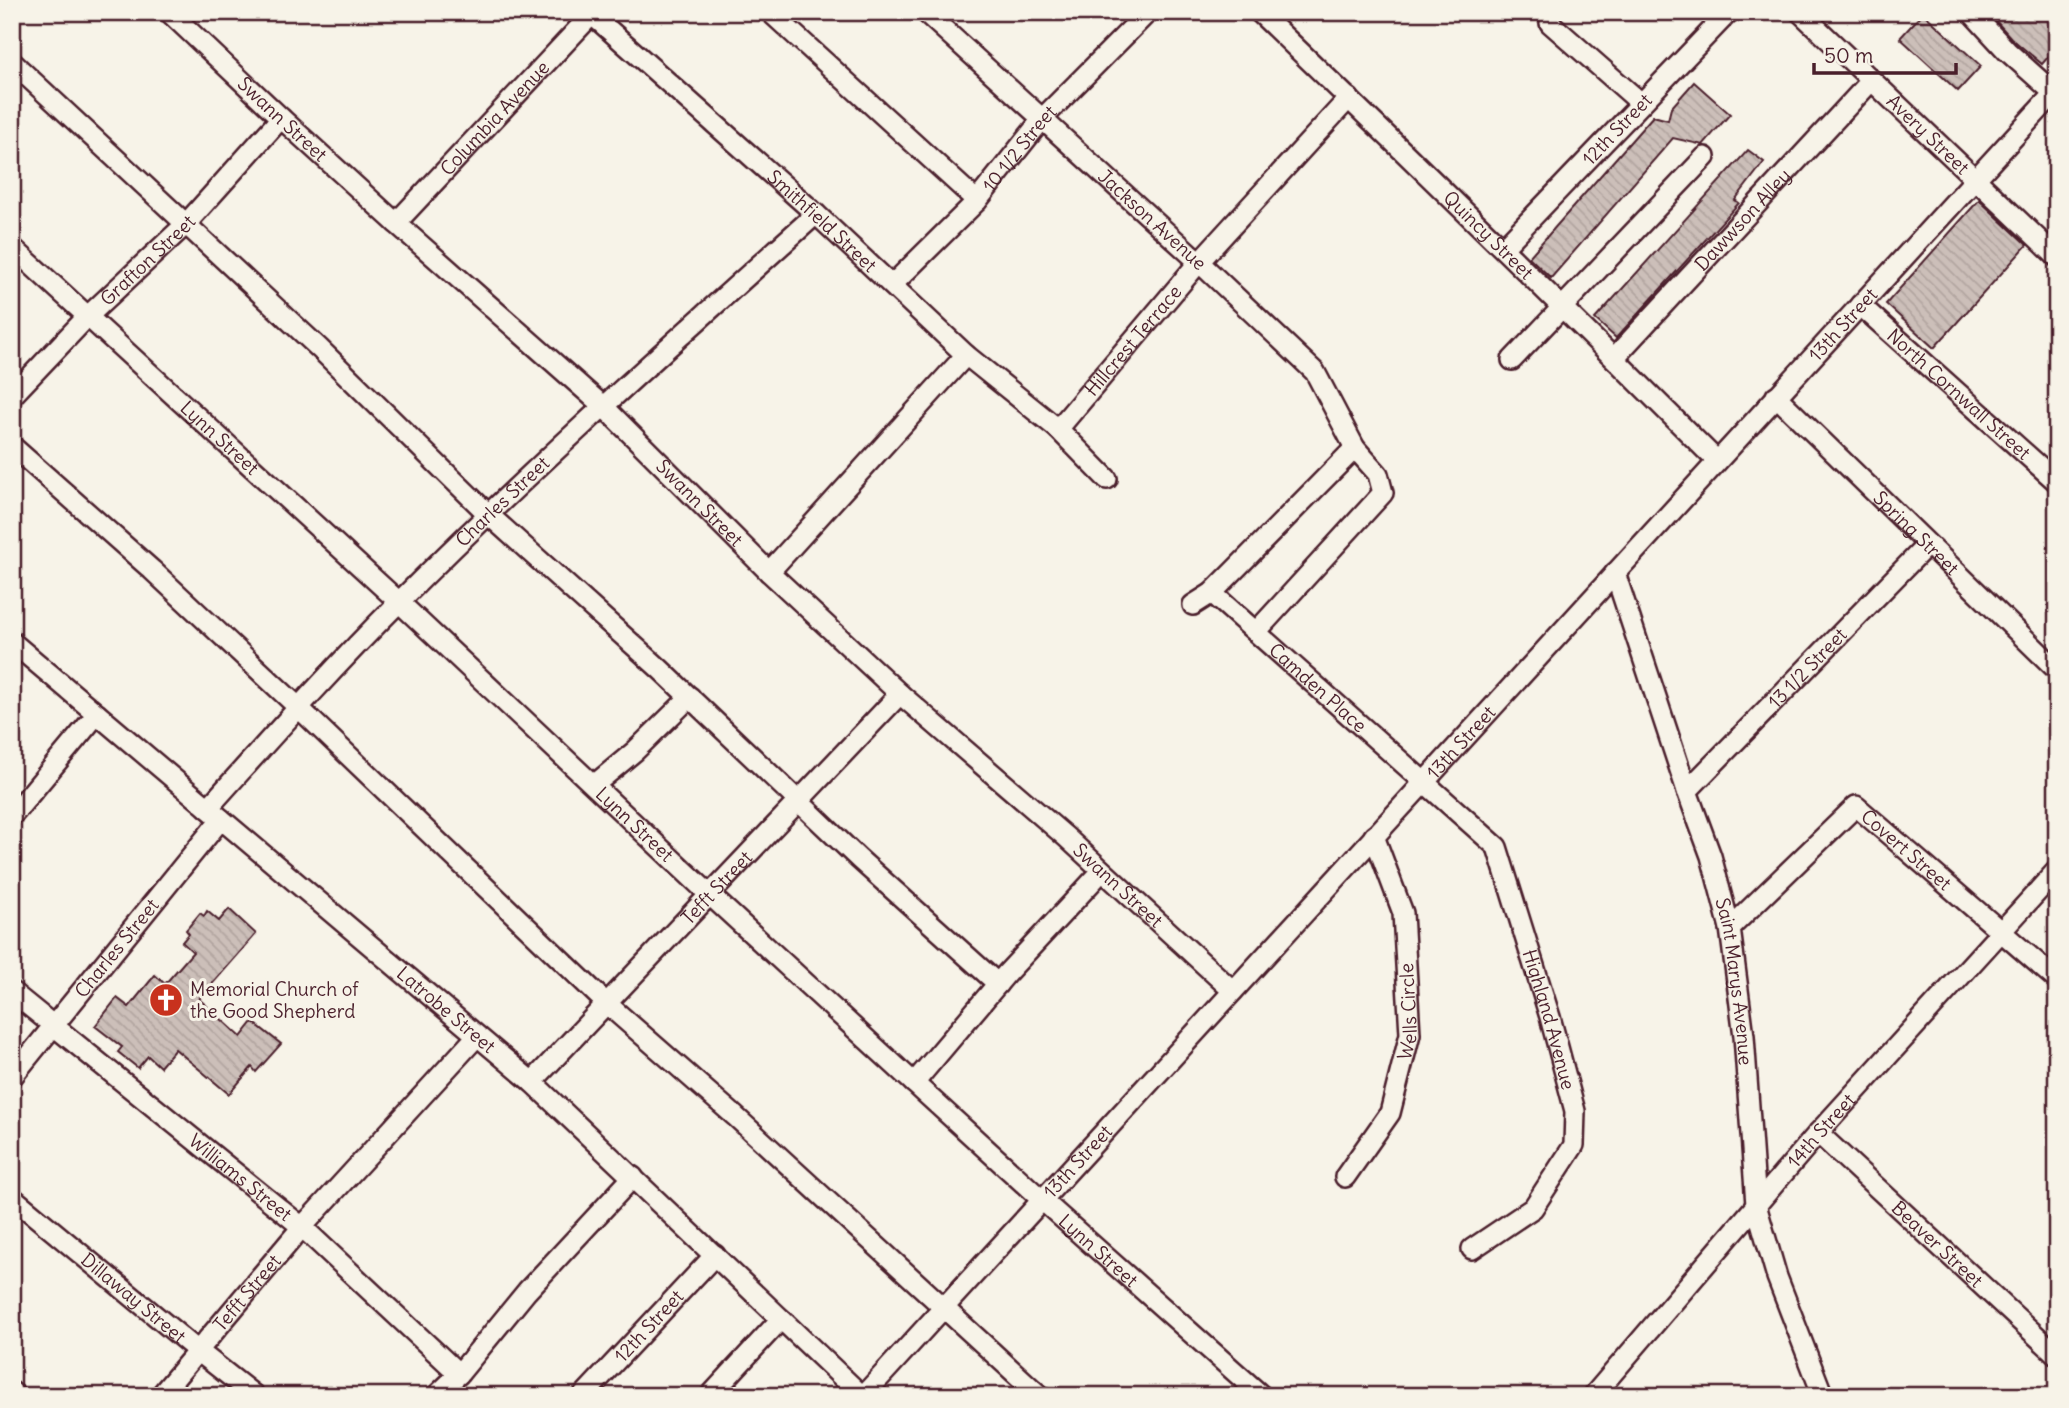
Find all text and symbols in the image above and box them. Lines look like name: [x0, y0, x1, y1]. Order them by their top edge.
scale bar: [1814, 32, 1955, 76]
text: 50 m: [1824, 42, 1873, 69]
street label: Columbia Avenue: [435, 55, 554, 181]
street label: Swann Street: [233, 72, 332, 166]
street label: 12th Street: [1577, 88, 1657, 170]
street label: Avery Street: [1882, 89, 1975, 179]
street label: 10 1/2 Street: [977, 100, 1061, 197]
street label: Dawwson Alley: [1689, 163, 1796, 276]
street label: Smithfield Street: [762, 164, 882, 277]
street label: Jackson Avenue: [1093, 164, 1212, 275]
street label: Quincy Street: [1439, 186, 1539, 284]
street label: Grafton Street: [95, 210, 200, 311]
street label: Hillcrest Terrace: [1079, 280, 1186, 401]
street label: 13th Street: [1803, 283, 1882, 366]
street label: North Cornwall Street: [1882, 323, 2036, 464]
street label: Lynn Street: [176, 396, 264, 480]
street label: Charles Street: [450, 451, 554, 552]
street label: Swann Street: [651, 454, 748, 551]
street label: Spring Street: [1868, 486, 1964, 580]
street label: 13 1/2 Street: [1763, 623, 1852, 713]
street label: Camden Place: [1264, 638, 1372, 737]
street label: 13th Street: [1421, 700, 1500, 784]
street label: Lynn Street: [591, 782, 679, 866]
street label: Covert Street: [1856, 804, 1957, 895]
street label: Swann Street: [1068, 838, 1168, 932]
street label: Tefft Street: [676, 846, 757, 930]
street label: Charles Street: [69, 894, 164, 1002]
street label: Saint Marys Avenue: [1711, 895, 1758, 1066]
street label: Highland Avenue: [1518, 946, 1581, 1092]
street label: Latrobe Street: [392, 961, 501, 1058]
street label: Wells Circle: [1392, 963, 1422, 1062]
place label: Memorial Church of the Good Shepherd: [190, 977, 359, 1023]
church icon: Memorial Church of the Good Shepherd: [147, 981, 185, 1019]
street label: 14th Street: [1782, 1088, 1860, 1172]
street label: 13th Street: [1038, 1120, 1117, 1203]
street label: Williams Street: [184, 1128, 297, 1226]
street label: Beaver Street: [1887, 1196, 1988, 1292]
street label: Lynn Street: [1054, 1209, 1143, 1292]
street label: Dillaway Street: [76, 1247, 191, 1348]
street label: Tefft Street: [208, 1249, 286, 1336]
street label: 12th Street: [609, 1285, 688, 1367]

